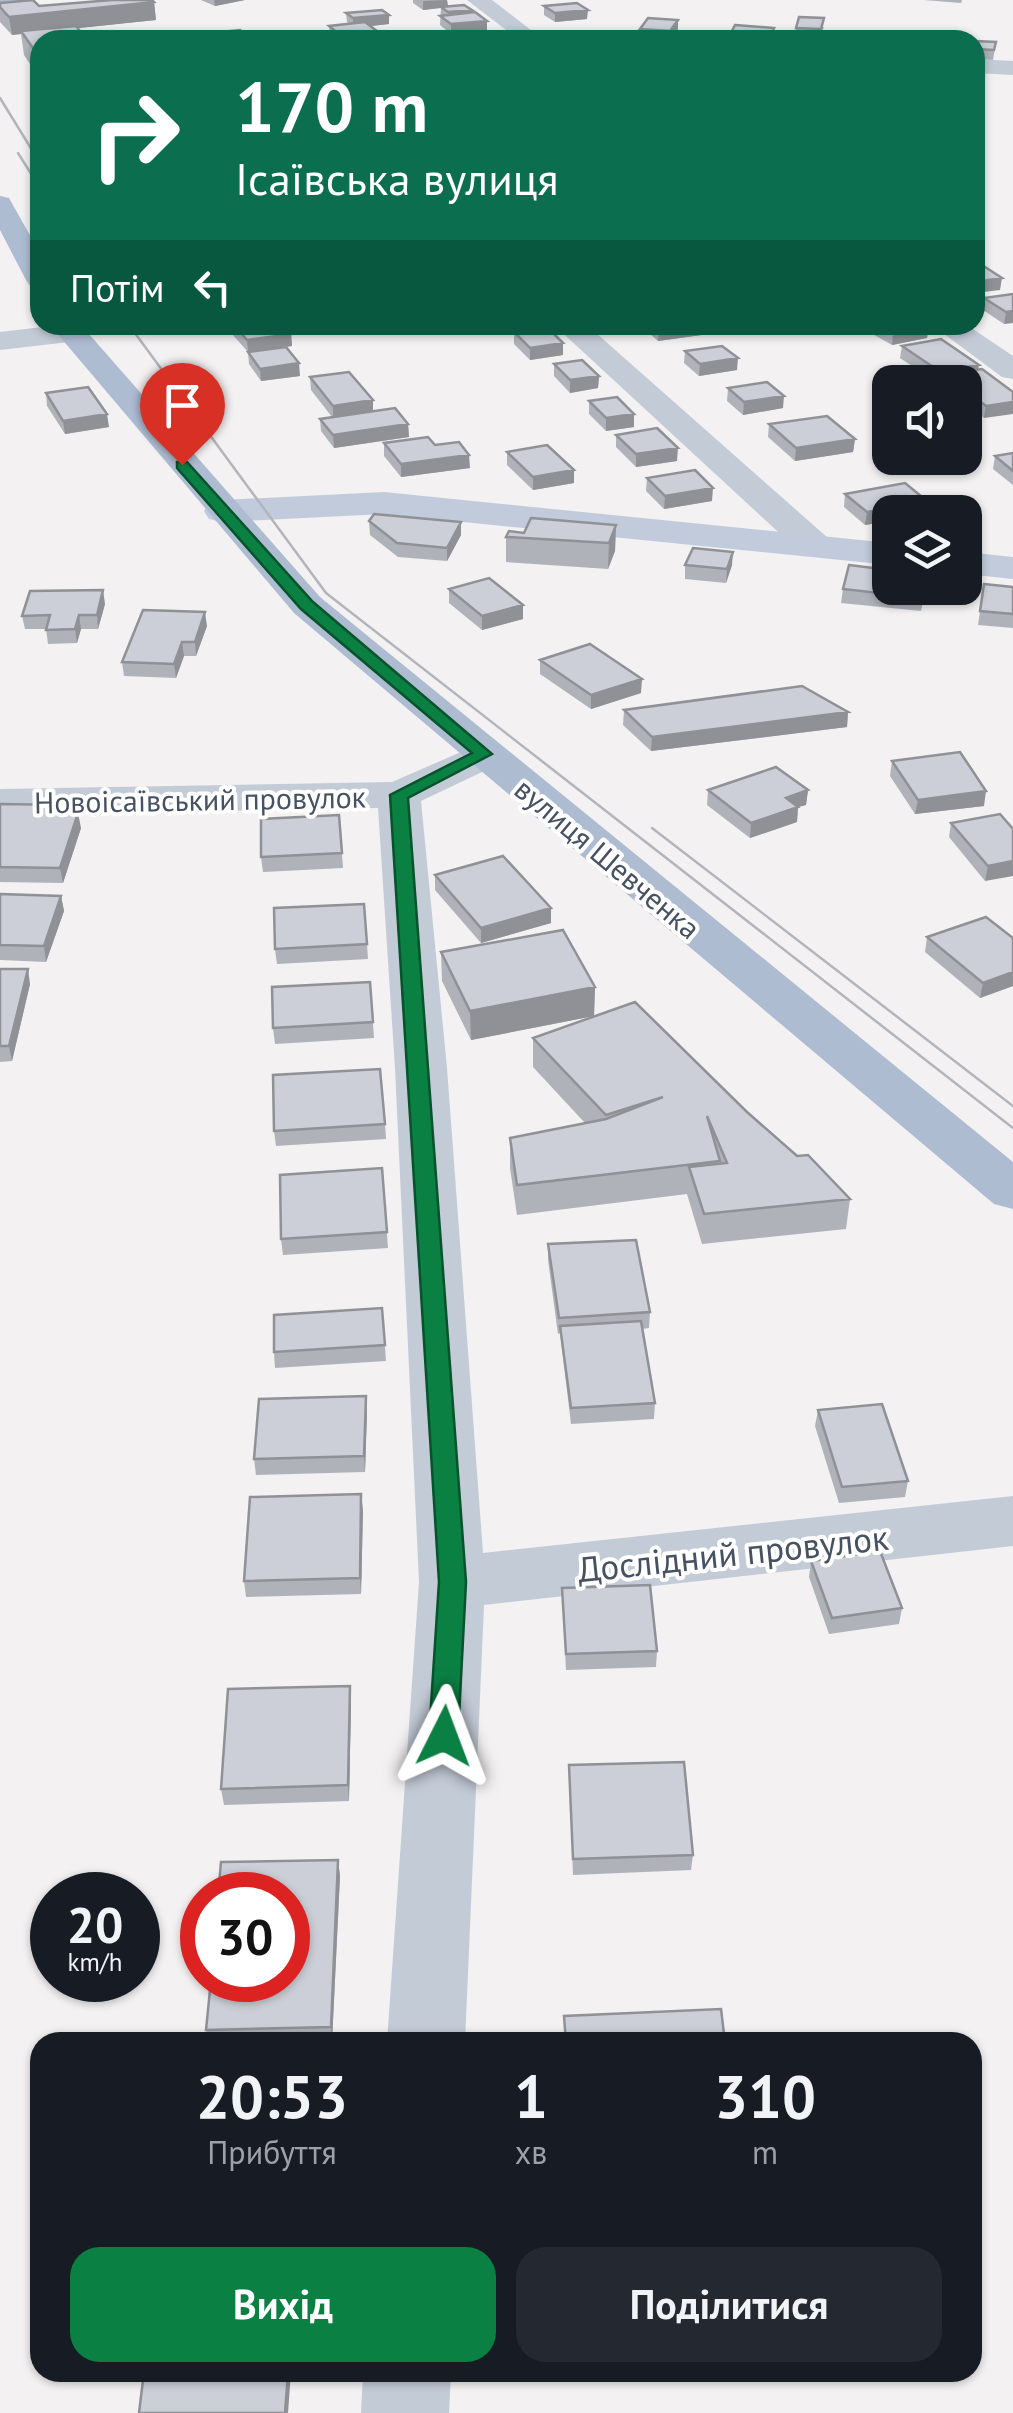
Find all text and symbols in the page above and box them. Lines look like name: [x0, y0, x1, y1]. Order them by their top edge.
text: 170 m: [235, 61, 428, 151]
icon: right: [70, 70, 200, 200]
text: Ісаївська вулиця: [235, 149, 559, 207]
icon: left: [185, 260, 240, 315]
text: Потім: [70, 263, 165, 312]
pin: [140, 363, 225, 466]
map controls: [872, 365, 982, 605]
button: sound: [872, 365, 982, 475]
icon: arrive: [155, 378, 210, 433]
button: layers: [872, 495, 982, 605]
street label: вулиця Шевченка: [507, 769, 709, 947]
street label: Новоісаївський провулок: [34, 777, 367, 821]
street label: Дослідний провулок: [575, 1514, 891, 1592]
position arrow: [392, 1684, 496, 1788]
speed limit sign: 30: [180, 1872, 310, 2002]
text: 20: [67, 1892, 123, 1957]
text: km/h: [68, 1946, 122, 1978]
text: 20:53: [196, 2057, 348, 2135]
text: 1: [514, 2057, 548, 2135]
text: 310: [714, 2057, 816, 2135]
text: Прибуття: [207, 2131, 337, 2173]
text: хв: [515, 2131, 547, 2173]
text: m: [752, 2131, 778, 2173]
button: Вихід: [70, 2247, 496, 2362]
button: Поділитися: [516, 2247, 942, 2362]

